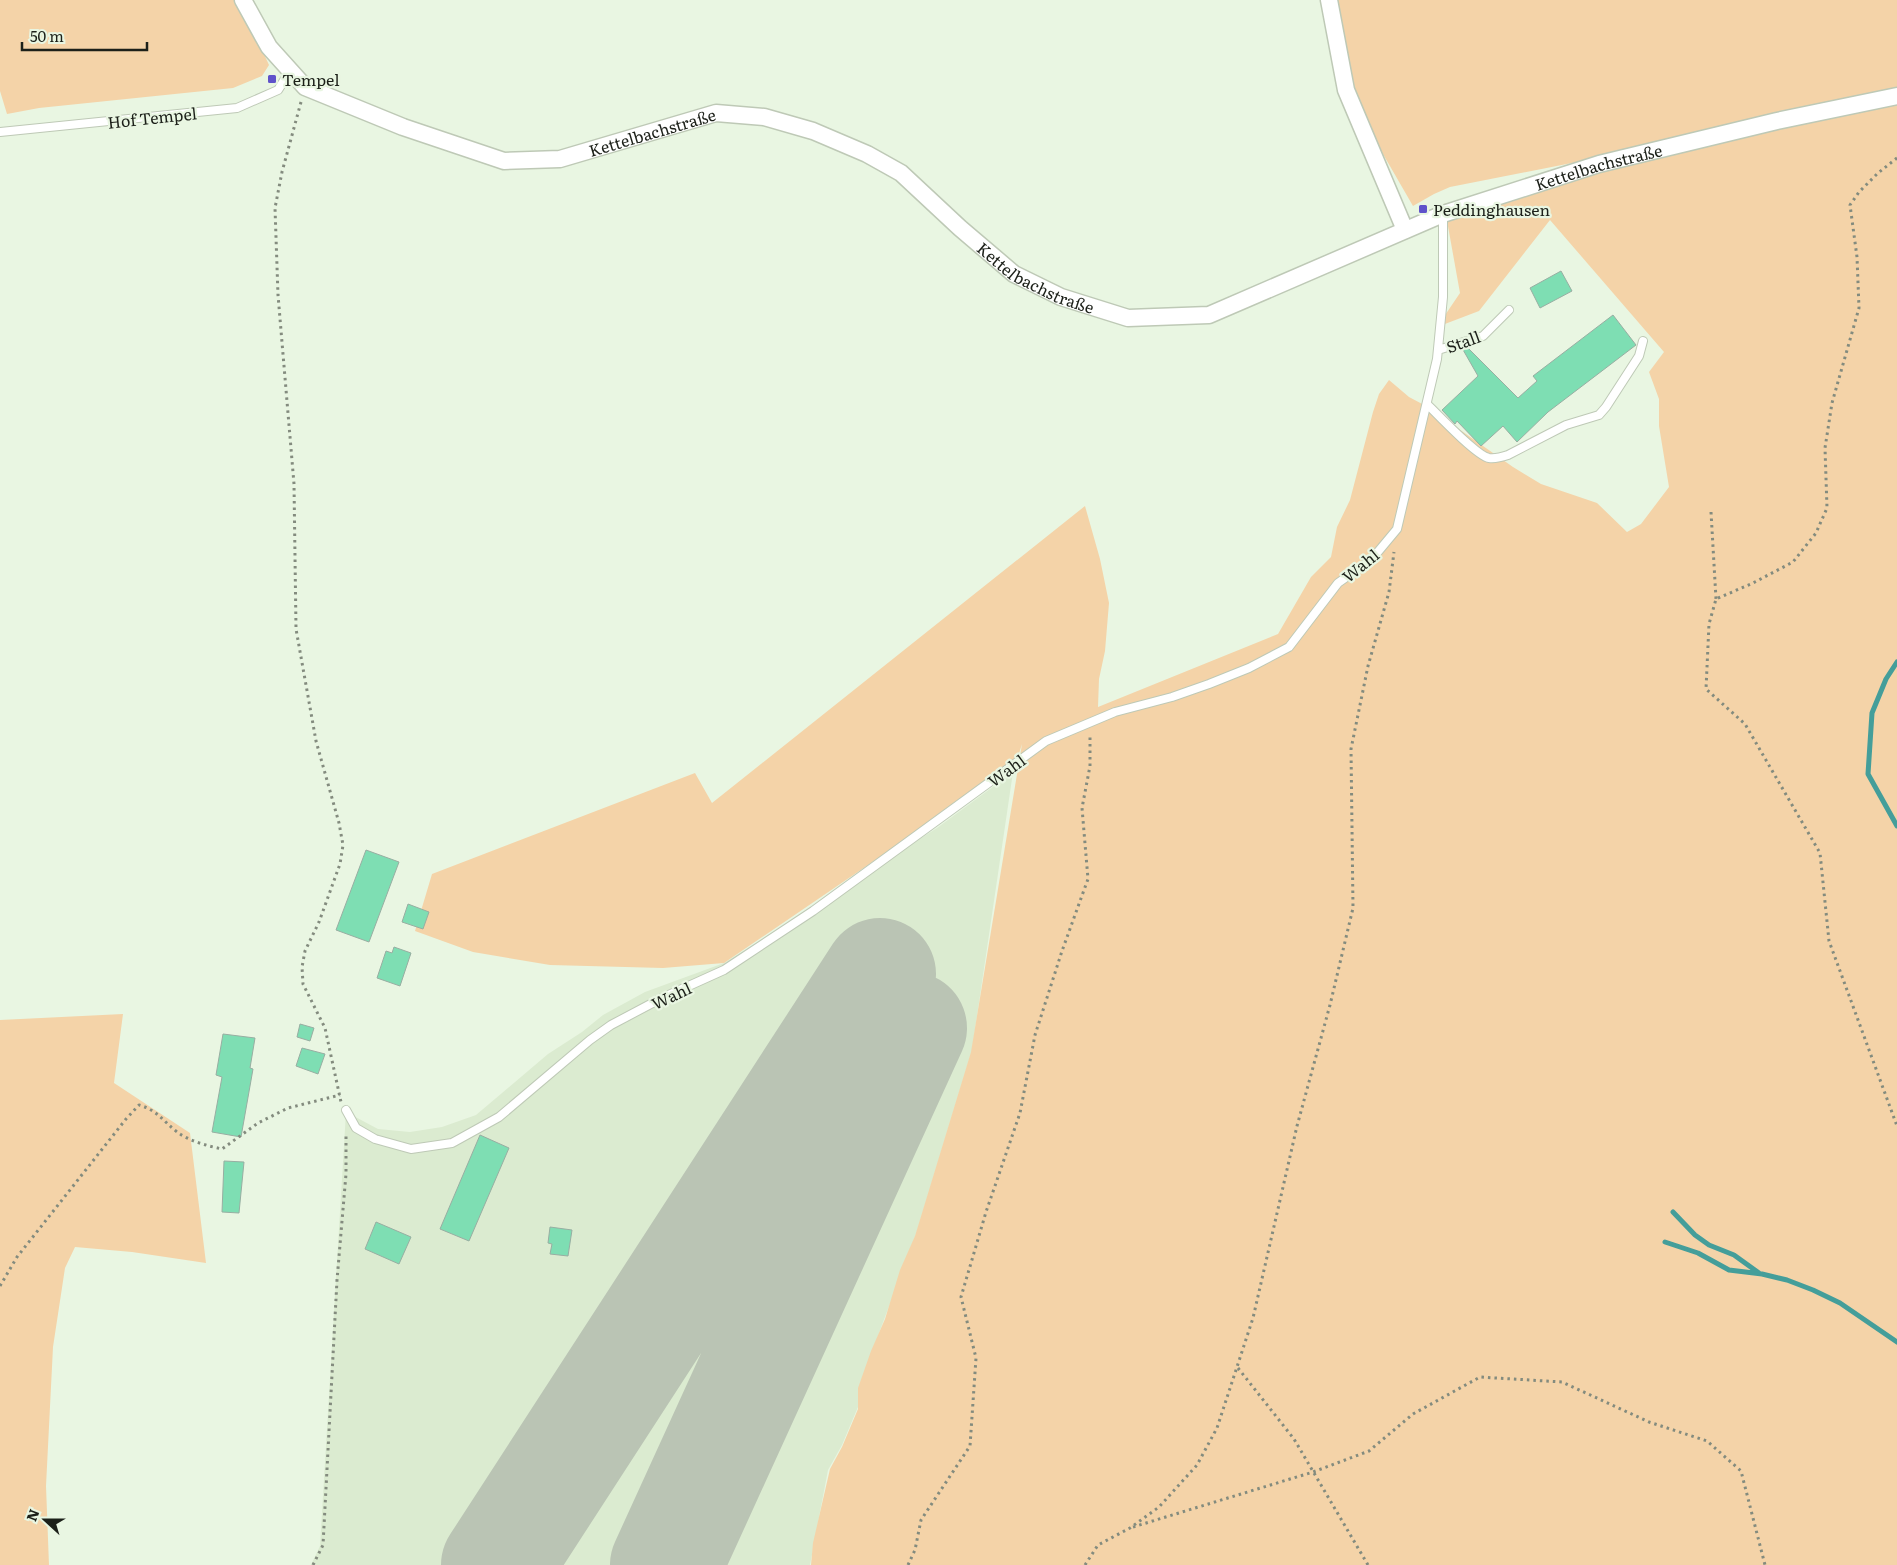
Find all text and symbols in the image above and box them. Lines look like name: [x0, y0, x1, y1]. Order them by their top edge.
scale bar: [22, 20, 148, 52]
text: 50 m: [30, 24, 64, 47]
place label: Tempel: [282, 67, 340, 91]
marker: Tempel: [266, 73, 278, 85]
street label: Hof Tempel: [106, 100, 198, 134]
street label: Kettelbachstraße: [586, 102, 718, 162]
street label: Kettelbachstraße: [1532, 137, 1664, 196]
place label: Peddinghausen: [1433, 197, 1550, 221]
marker: Peddinghausen: [1417, 203, 1429, 215]
street label: Kettelbachstraße: [972, 236, 1097, 319]
street label: Stall: [1442, 324, 1484, 358]
street label: Wahl: [1336, 543, 1384, 587]
street label: Wahl: [982, 748, 1030, 792]
street label: Wahl: [647, 975, 695, 1015]
north arrow: [20, 1495, 70, 1545]
text: N: [20, 1506, 43, 1524]

